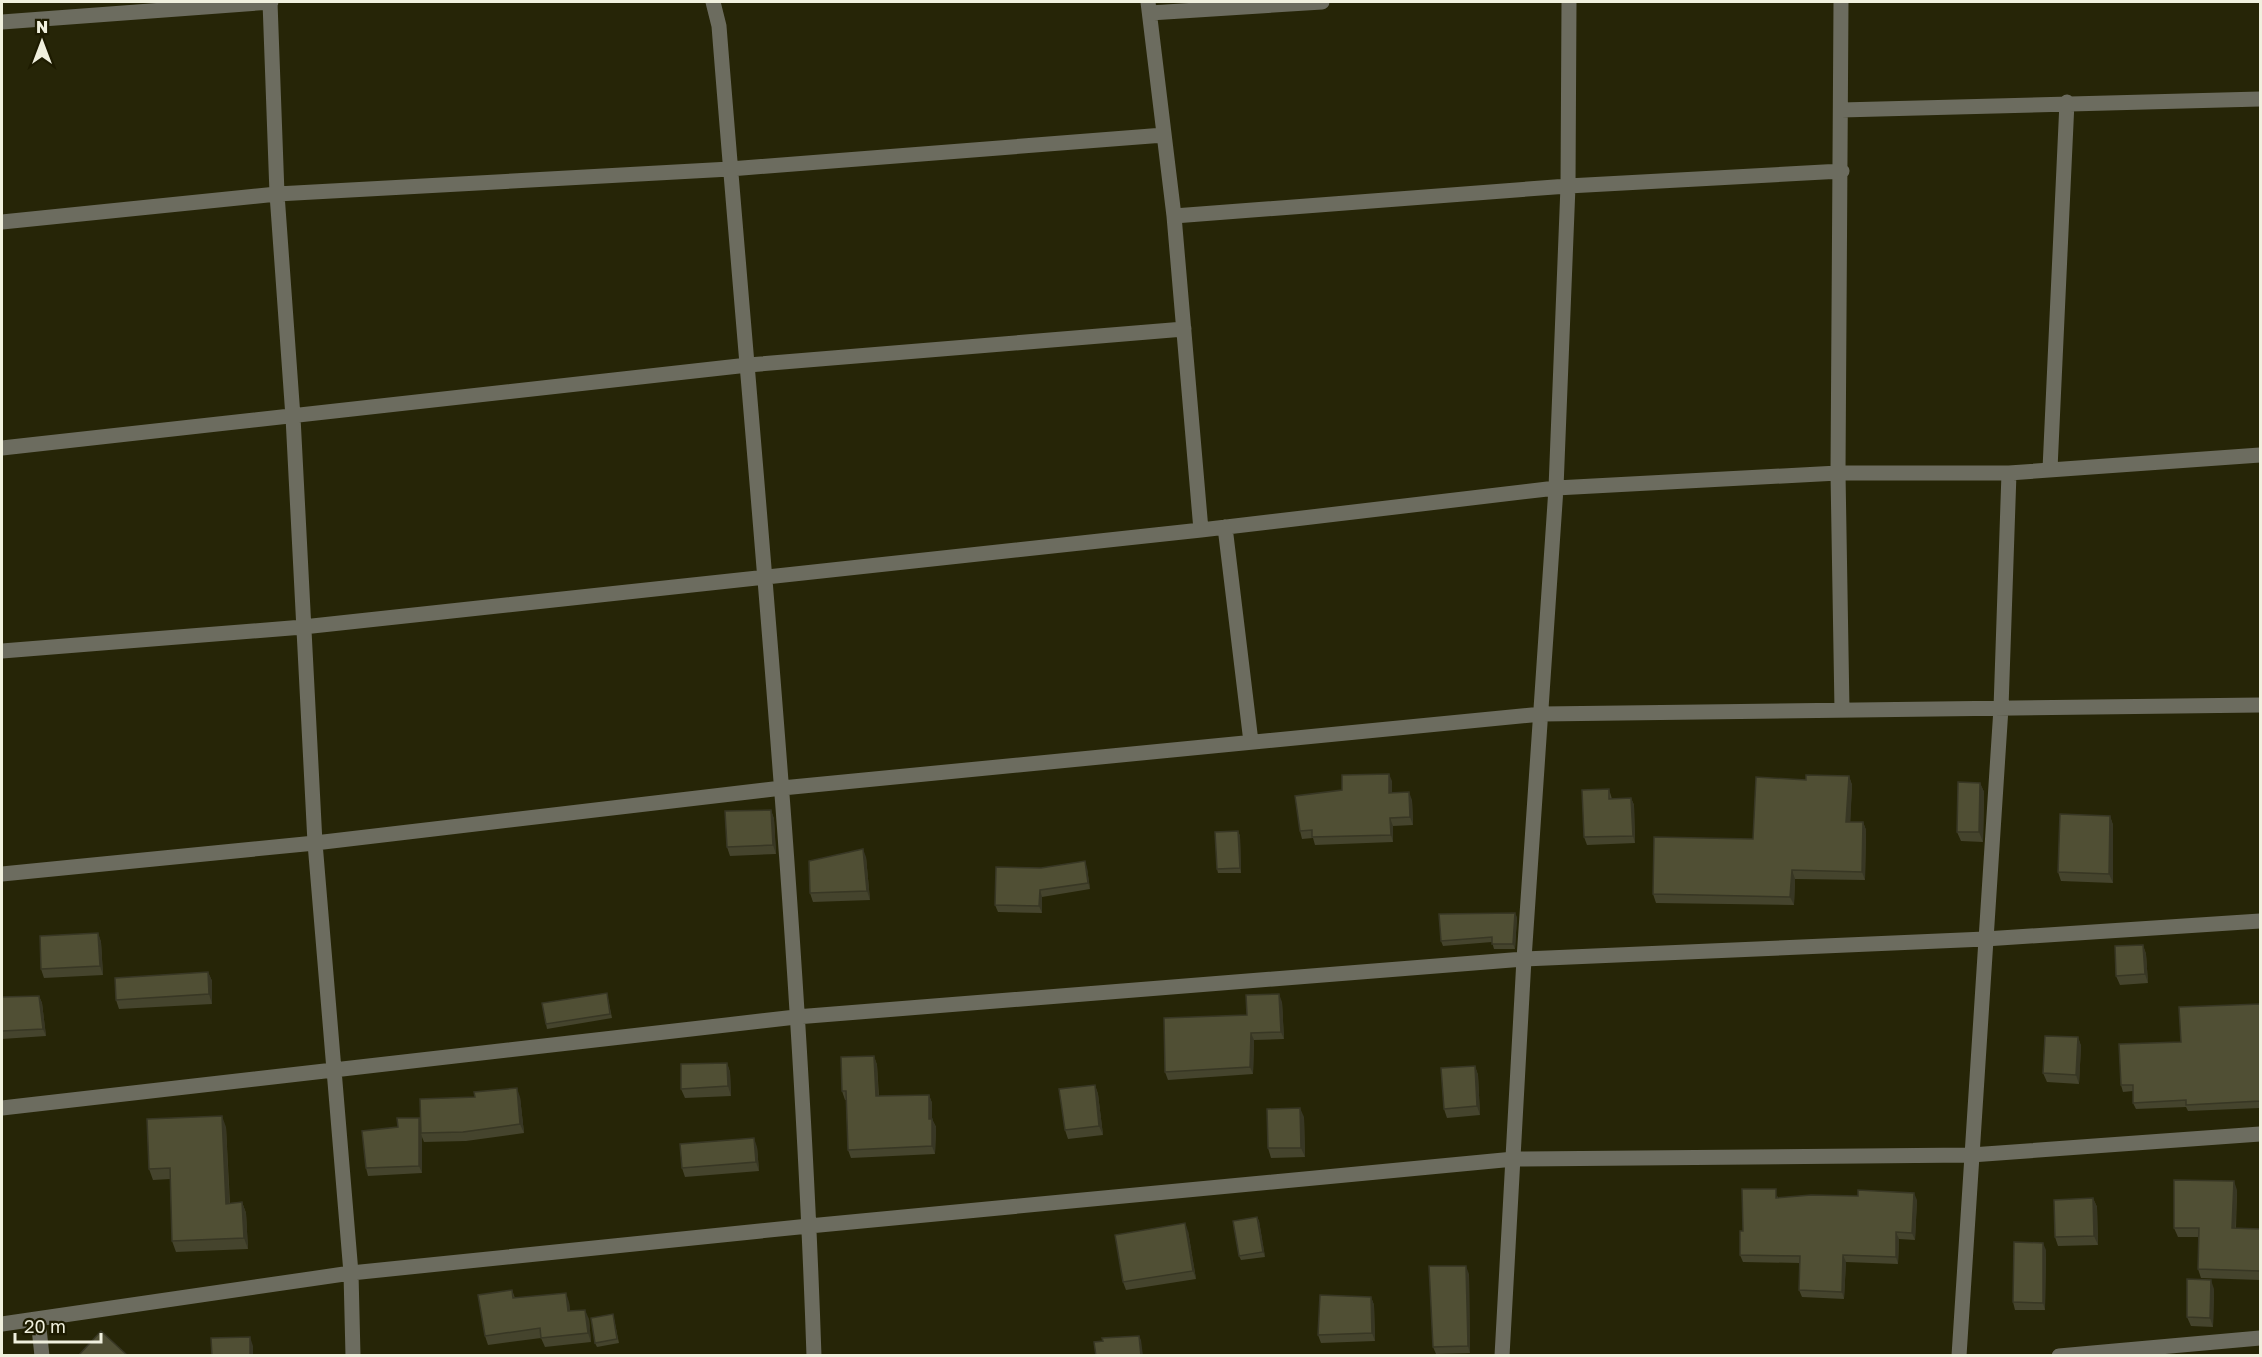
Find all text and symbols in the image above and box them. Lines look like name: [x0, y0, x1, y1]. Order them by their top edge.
north arrow: [12, 12, 72, 72]
text: N: [36, 17, 48, 37]
scale bar: [15, 1306, 100, 1344]
text: 20 m: [24, 1315, 66, 1337]

